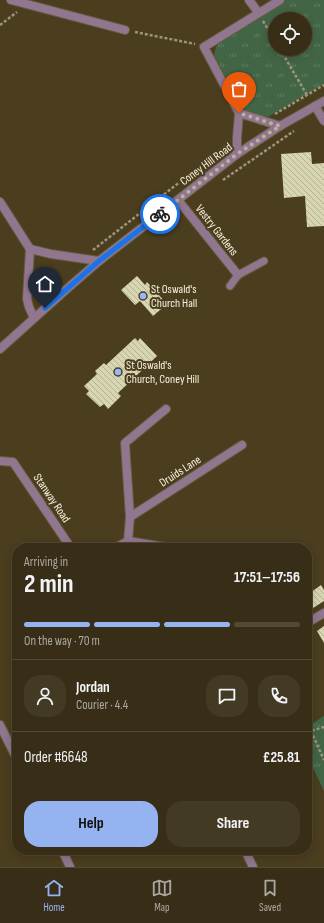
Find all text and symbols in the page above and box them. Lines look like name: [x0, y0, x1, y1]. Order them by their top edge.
map controls: [268, 12, 312, 56]
button: locate: [268, 12, 312, 56]
pin: [222, 72, 256, 113]
icon: bag: [228, 78, 250, 100]
street label: Coney Hill Road: [177, 140, 235, 189]
courier: [140, 194, 180, 234]
street label: Vestry Gardens: [192, 202, 241, 259]
icon: bike: [149, 203, 171, 225]
pin: [28, 267, 62, 308]
icon: home: [34, 273, 56, 295]
place label: St Oswald's Church Hall: [151, 282, 197, 311]
marker: St Oswald's Church Hall: [138, 291, 148, 301]
place label: St Oswald's Church, Coney Hill: [126, 358, 199, 387]
marker: St Oswald's Church, Coney Hill: [113, 367, 123, 377]
street label: Druids Lane: [157, 452, 204, 490]
street label: Stanway Road: [30, 471, 73, 526]
text: Arriving in: [24, 554, 68, 570]
text: 17:51–17:56: [234, 568, 300, 587]
text: 2 min: [24, 569, 74, 600]
text: On the way · 70 m: [24, 633, 100, 649]
button: person: [24, 675, 66, 717]
button: chat: [206, 675, 248, 717]
button: phone: [258, 675, 300, 717]
text: Jordan: [76, 678, 110, 697]
text: Courier · 4.4: [76, 697, 128, 713]
text: Order #6648: [24, 748, 88, 767]
text: £25.81: [263, 748, 300, 767]
button: Help: [24, 801, 158, 847]
button: Share: [166, 801, 300, 847]
tab: Home: [43, 877, 65, 914]
tab: Map: [151, 877, 173, 914]
tab: Saved: [259, 877, 281, 914]

